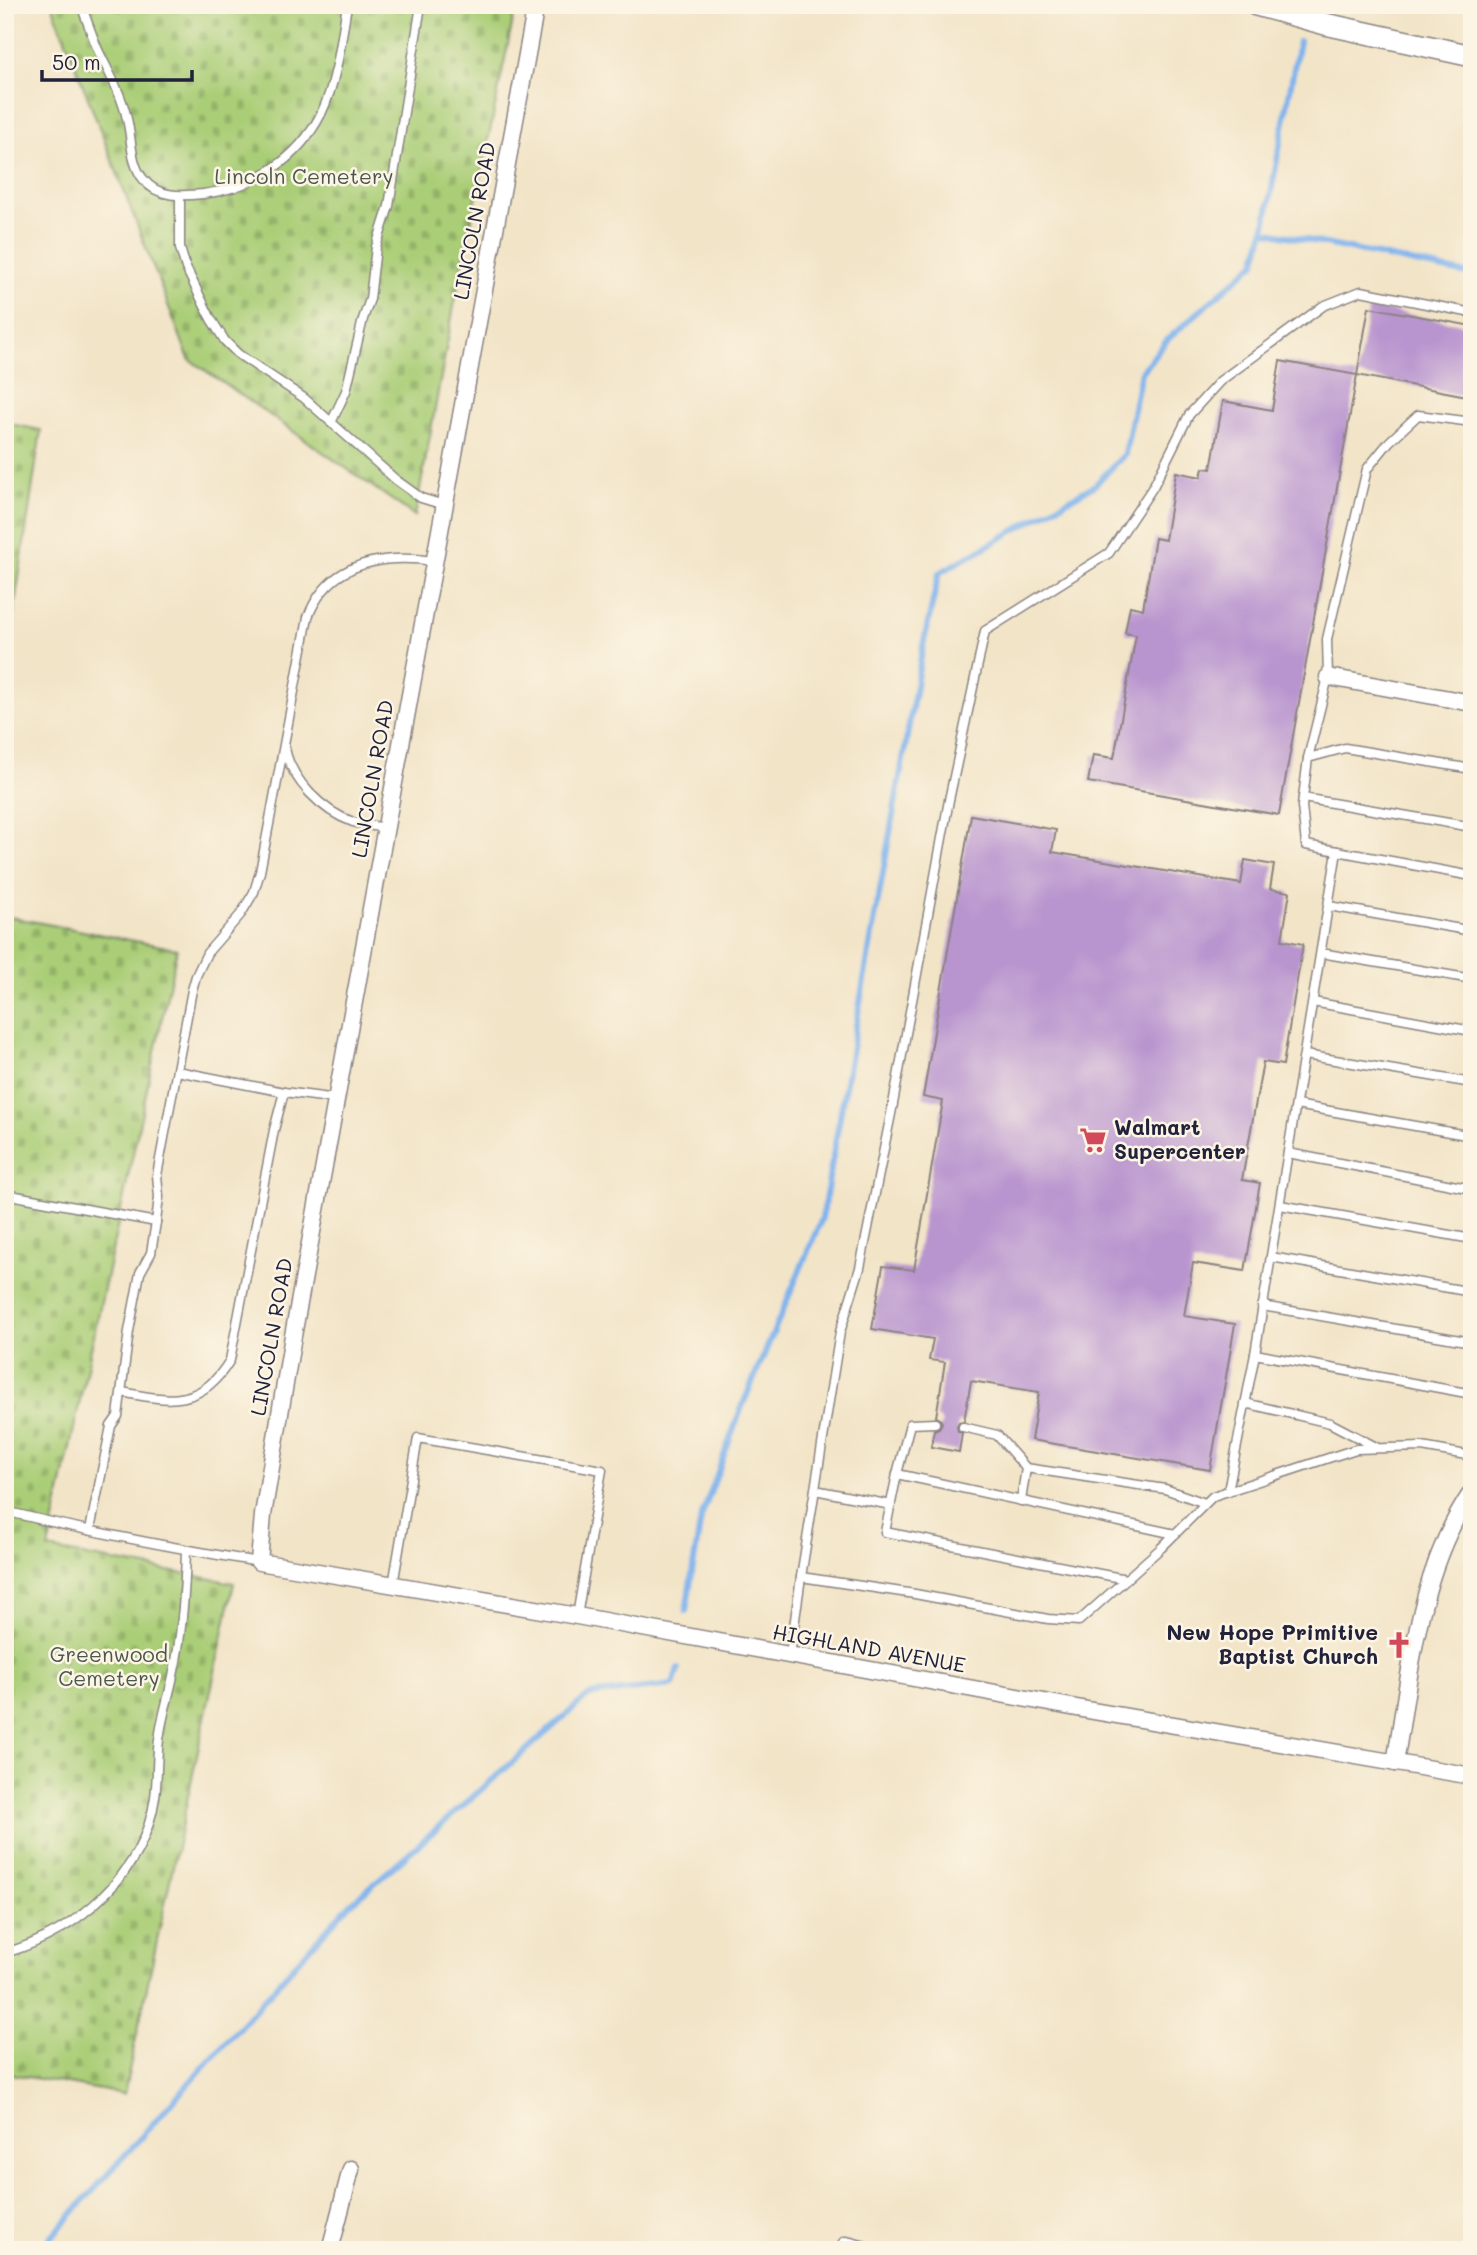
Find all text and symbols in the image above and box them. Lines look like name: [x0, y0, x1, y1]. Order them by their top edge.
scale bar: [42, 38, 192, 82]
text: 50 m: [52, 48, 101, 75]
street label: LINCOLN ROAD: [446, 140, 501, 302]
park label: Lincoln Cemetery: [214, 162, 394, 189]
street label: LINCOLN ROAD: [344, 698, 399, 860]
place label: Walmart Supercenter: [1114, 1113, 1246, 1164]
supermarket icon: Walmart Supercenter: [1078, 1125, 1108, 1155]
street label: LINCOLN ROAD: [243, 1256, 298, 1418]
street label: HIGHLAND AVENUE: [771, 1617, 968, 1678]
place label: New Hope Primitive Baptist Church: [1166, 1618, 1378, 1669]
church icon: New Hope Primitive Baptist Church: [1384, 1630, 1414, 1660]
park label: Greenwood Cemetery: [50, 1640, 168, 1691]

